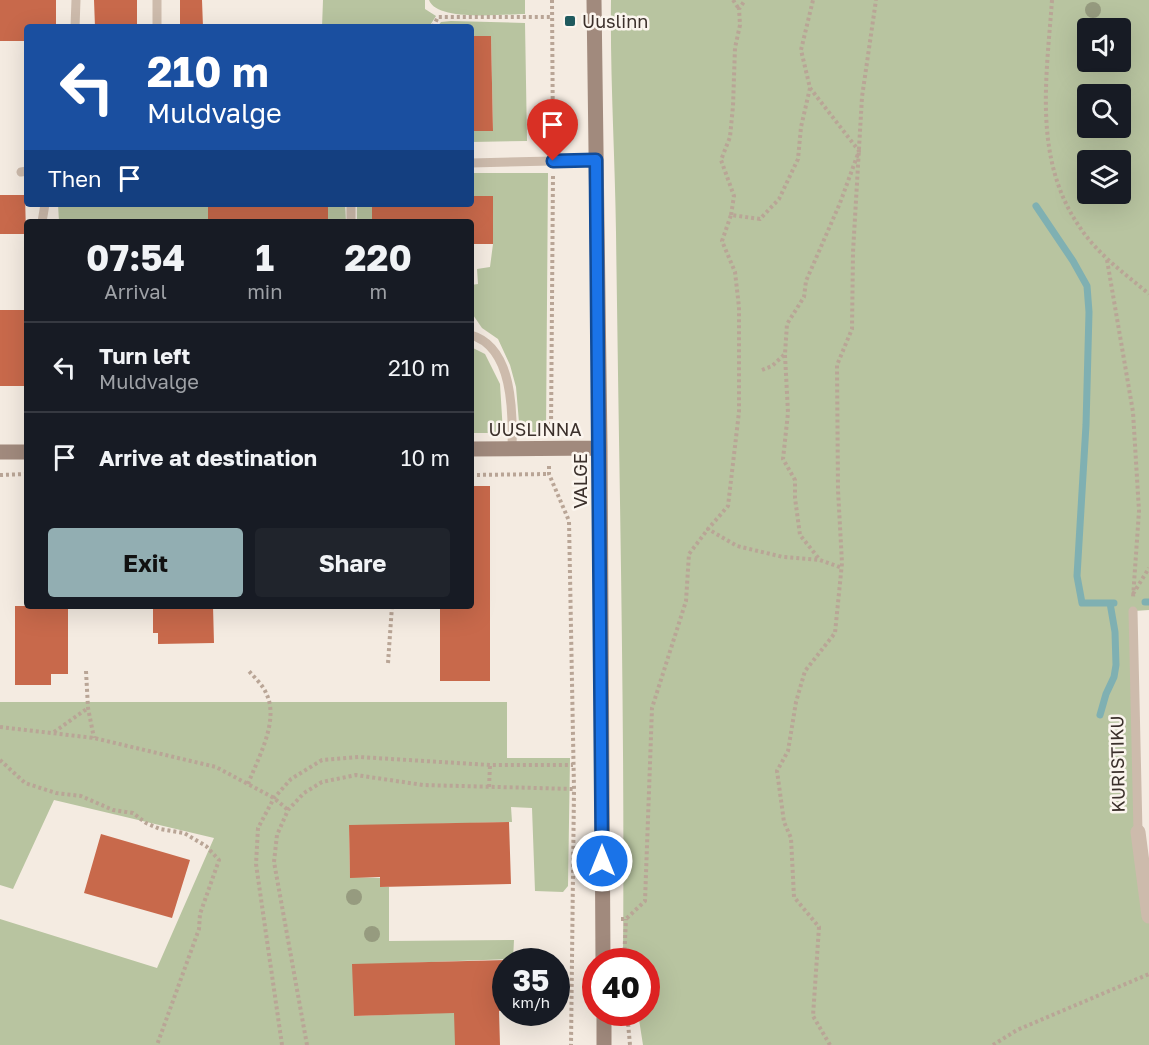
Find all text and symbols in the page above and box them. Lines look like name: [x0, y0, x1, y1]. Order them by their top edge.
place label: Uuslinn: [582, 10, 648, 32]
marker: Uuslinn: [563, 14, 577, 28]
map controls: [1077, 18, 1131, 204]
button: sound: [1077, 18, 1131, 72]
text: 210 m: [147, 46, 269, 96]
icon: left: [48, 48, 126, 126]
button: search: [1077, 84, 1131, 138]
text: Muldvalge: [147, 97, 282, 129]
pin: [527, 99, 578, 161]
icon: arrive: [536, 108, 569, 141]
button: layers: [1077, 150, 1131, 204]
icon: arrive: [113, 162, 146, 195]
text: Then: [48, 165, 101, 192]
text: 07:54: [86, 236, 185, 279]
text: 1: [256, 236, 274, 279]
text: 220: [345, 236, 412, 279]
text: Arrival: [104, 279, 167, 303]
text: min: [247, 279, 283, 303]
text: m: [369, 279, 387, 303]
text: Turn left: [99, 342, 190, 369]
icon: left: [48, 351, 81, 384]
text: 210 m: [388, 354, 450, 381]
text: Muldvalge: [99, 369, 199, 393]
street label: UUSLINNA: [488, 418, 582, 440]
icon: arrive: [48, 441, 81, 474]
text: Arrive at destination: [99, 444, 317, 471]
text: 10 m: [401, 444, 450, 471]
street label: VALGE: [569, 453, 591, 509]
button: Exit: [48, 528, 243, 597]
button: Share: [255, 528, 450, 597]
street label: KURISTIKU: [1105, 715, 1129, 813]
position arrow: [570, 829, 634, 893]
speed limit sign: 40: [582, 948, 660, 1026]
text: 35: [513, 962, 549, 998]
text: km/h: [512, 993, 550, 1011]

